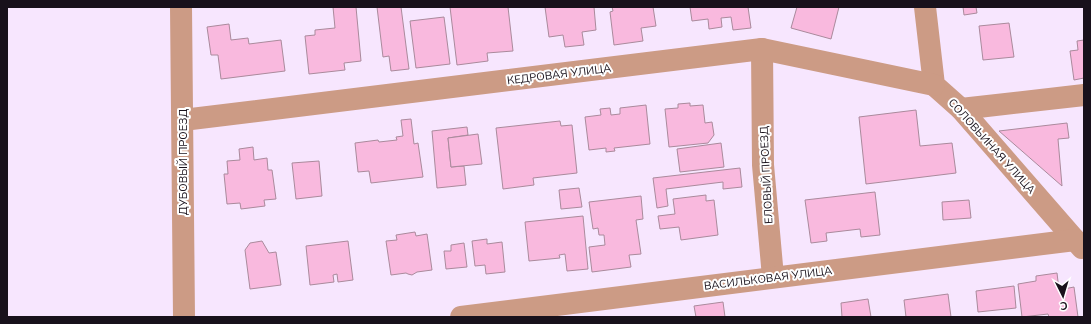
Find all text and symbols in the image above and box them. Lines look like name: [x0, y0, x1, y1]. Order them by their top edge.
street label: КЕДРОВАЯ УЛИЦА: [506, 61, 612, 87]
street label: СОЛОВЬИНАЯ УЛИЦА: [945, 95, 1039, 197]
street label: ДУБОВЫЙ ПРОЕЗД: [176, 108, 190, 215]
street label: ЕЛОВЫЙ ПРОЕЗД: [756, 126, 776, 224]
street label: ВАСИЛЬКОВАЯ УЛИЦА: [703, 263, 833, 293]
north arrow: [1043, 276, 1083, 316]
text: С: [1059, 299, 1068, 313]

